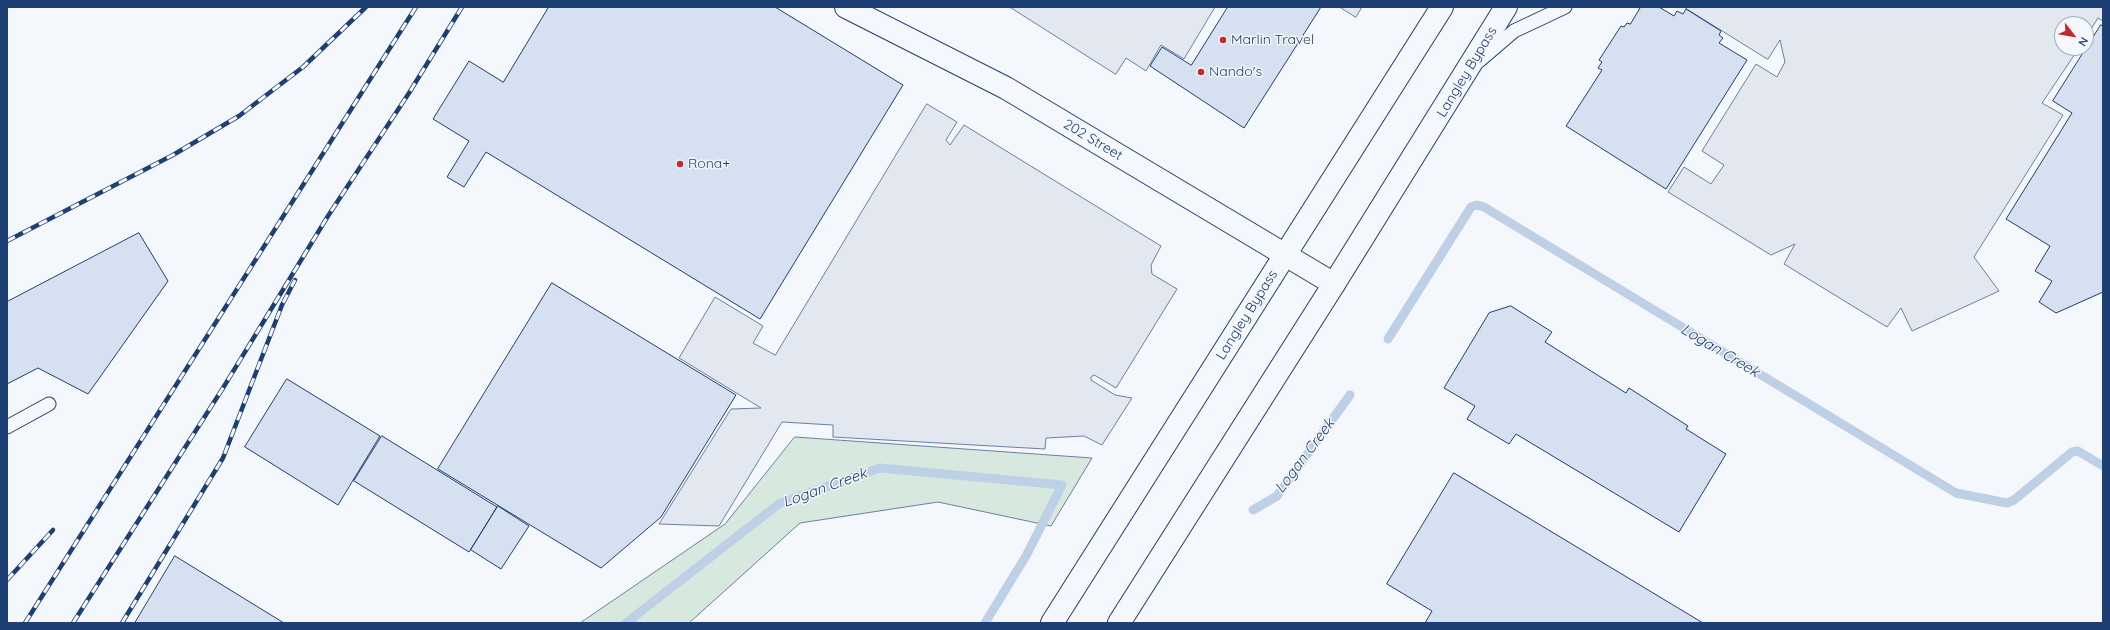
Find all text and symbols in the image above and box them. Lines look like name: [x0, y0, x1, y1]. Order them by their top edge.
north arrow: [2054, 16, 2094, 56]
street label: Langley Bypass: [1433, 24, 1501, 120]
place label: Marlin Travel: [1231, 32, 1314, 48]
marker: Marlin Travel: [1218, 35, 1228, 45]
text: N: [2075, 35, 2092, 49]
place label: Nando's: [1209, 64, 1262, 80]
marker: Nando's: [1196, 67, 1206, 77]
street label: 202 Street: [1060, 116, 1126, 164]
place label: Rona+: [688, 156, 730, 172]
marker: Rona+: [675, 159, 685, 169]
street label: Langley Bypass: [1213, 267, 1281, 363]
water label: Logan Creek: [1677, 321, 1763, 381]
water label: Logan Creek: [1271, 415, 1339, 497]
water label: Logan Creek: [780, 464, 870, 512]

